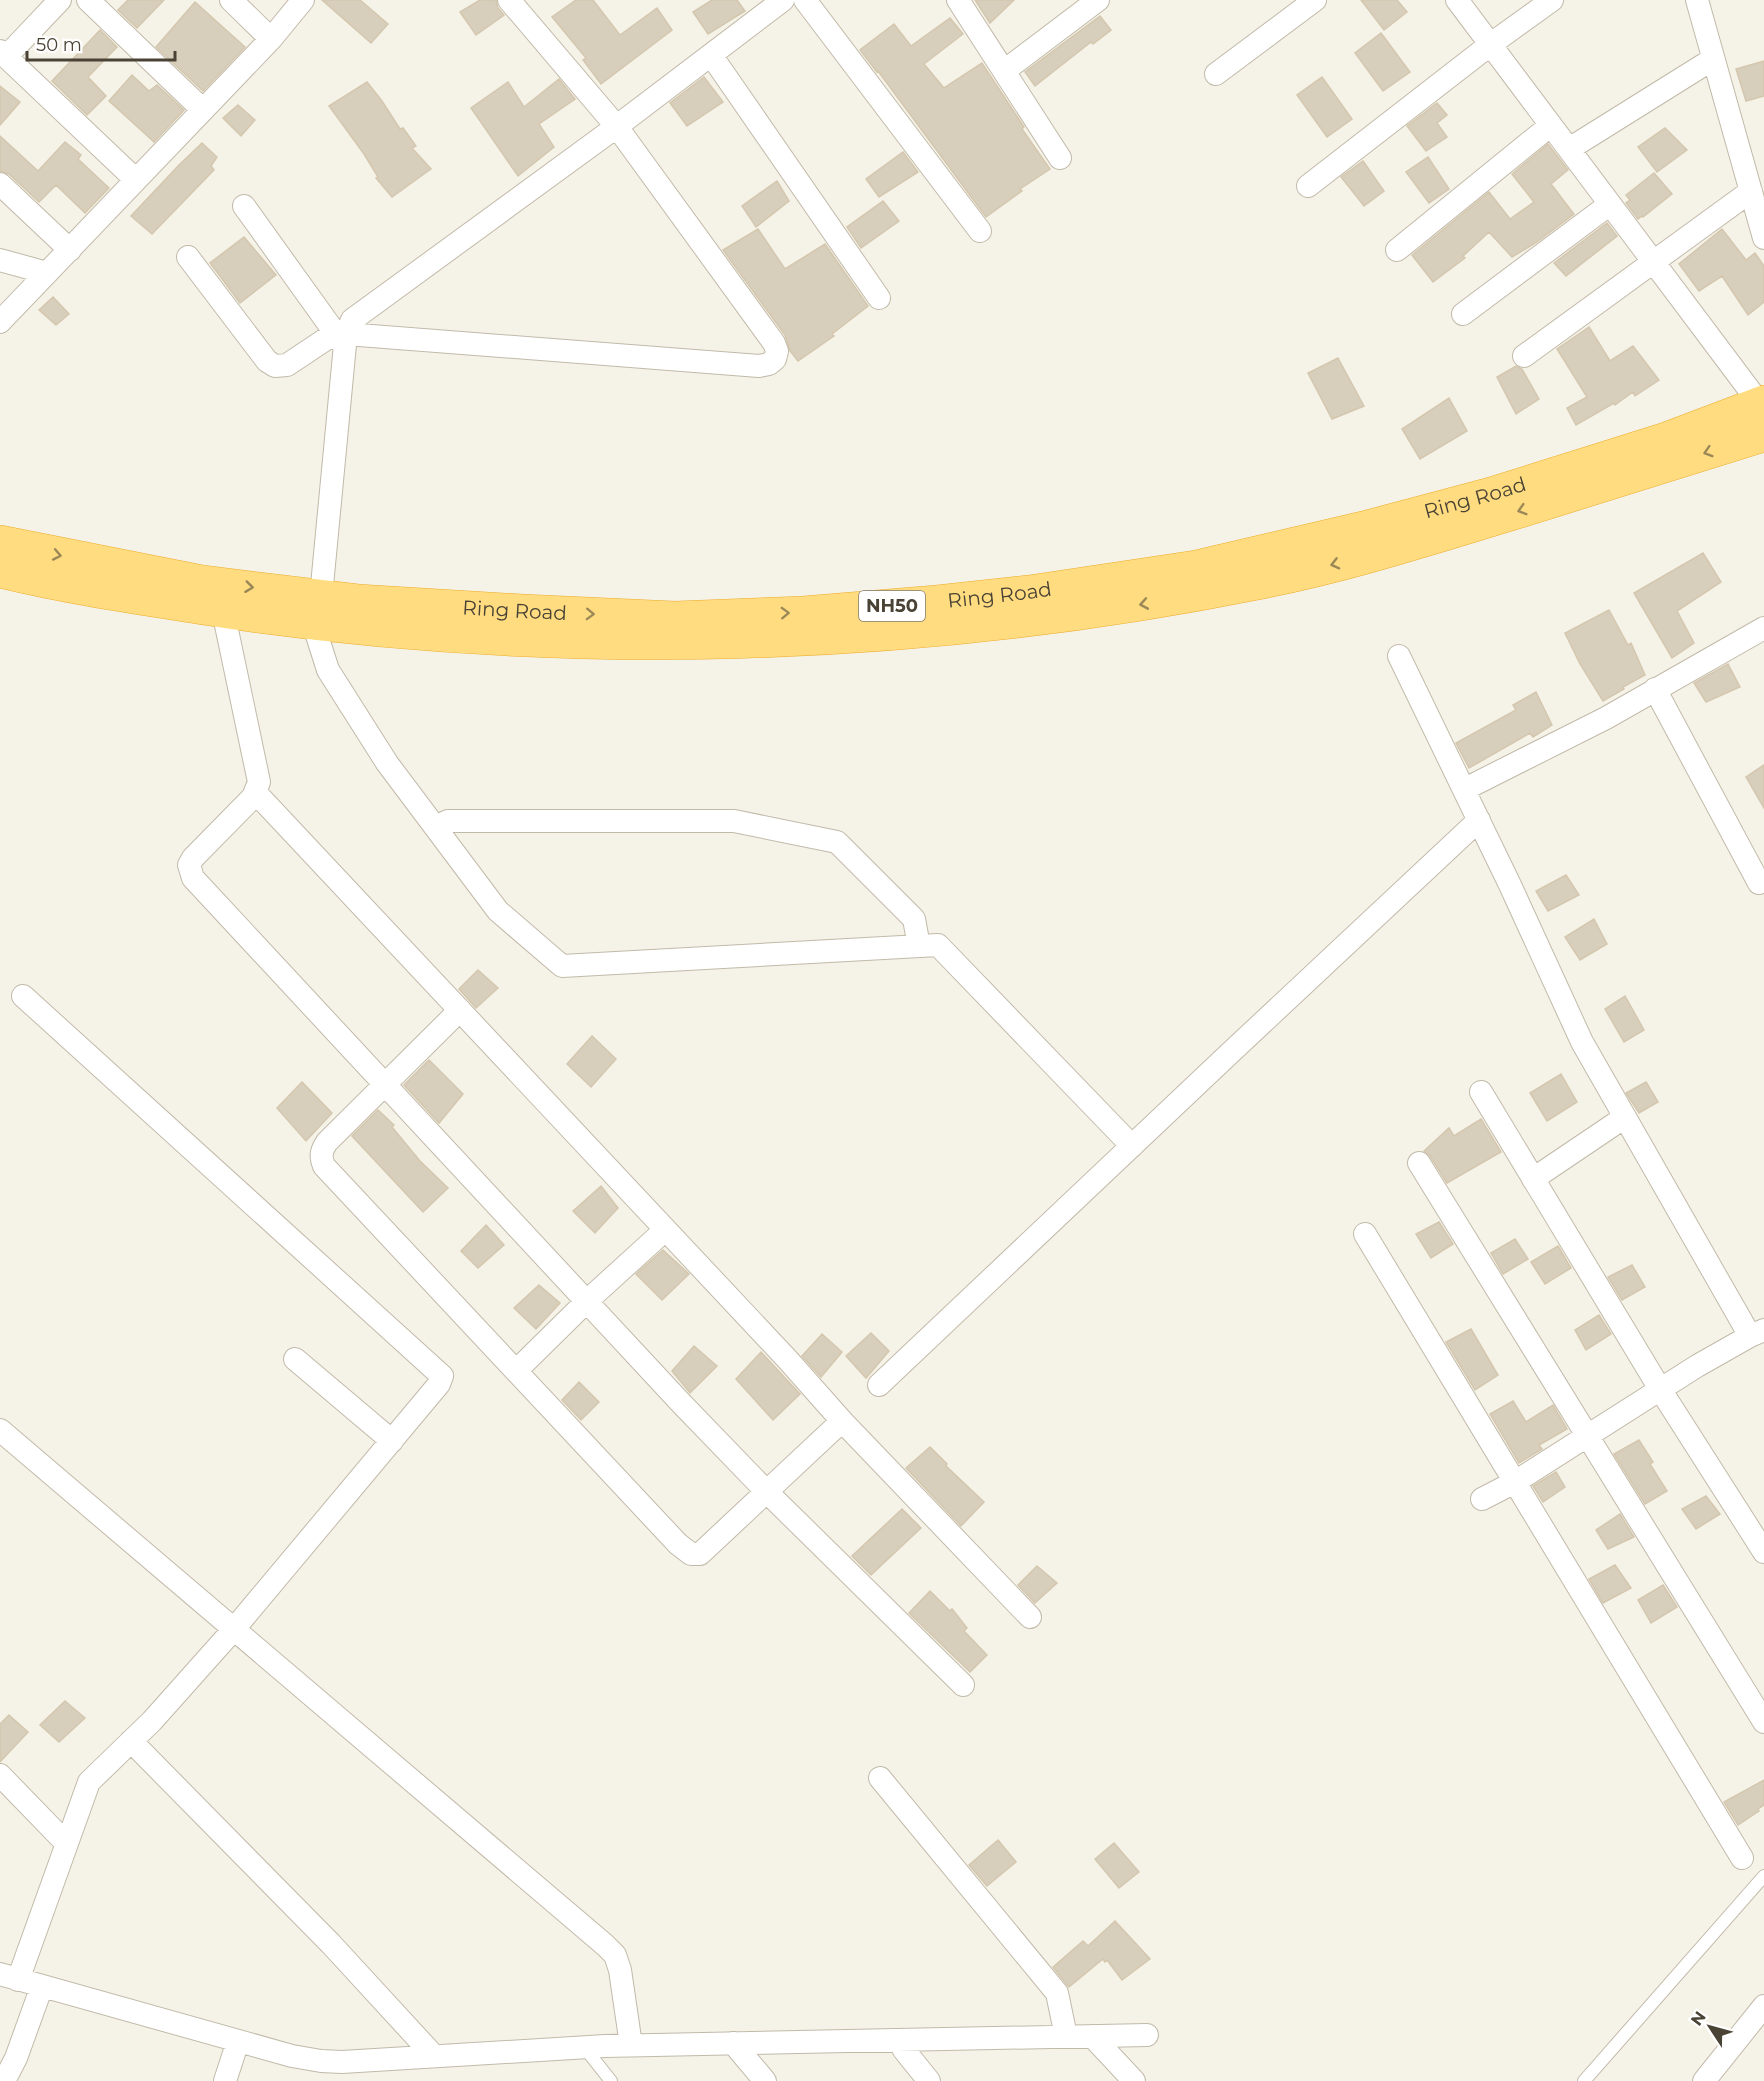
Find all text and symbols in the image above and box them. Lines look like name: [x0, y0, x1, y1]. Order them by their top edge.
scale bar: [27, 24, 176, 62]
text: 50 m: [36, 34, 82, 56]
one-way arrow: [1703, 445, 1714, 457]
street label: Ring Road: [1421, 472, 1529, 523]
one-way arrow: [1517, 503, 1528, 515]
one-way arrow: [52, 548, 62, 560]
one-way arrow: [1330, 557, 1340, 569]
street label: Ring Road: [946, 577, 1053, 613]
one-way arrow: [245, 581, 254, 593]
road number: NH50: [859, 591, 925, 621]
street label: Ring Road: [462, 595, 567, 625]
one-way arrow: [1139, 597, 1149, 610]
one-way arrow: [780, 607, 789, 620]
one-way arrow: [586, 608, 595, 621]
north arrow: [1680, 1997, 1740, 2057]
text: N: [1687, 2008, 1710, 2029]

